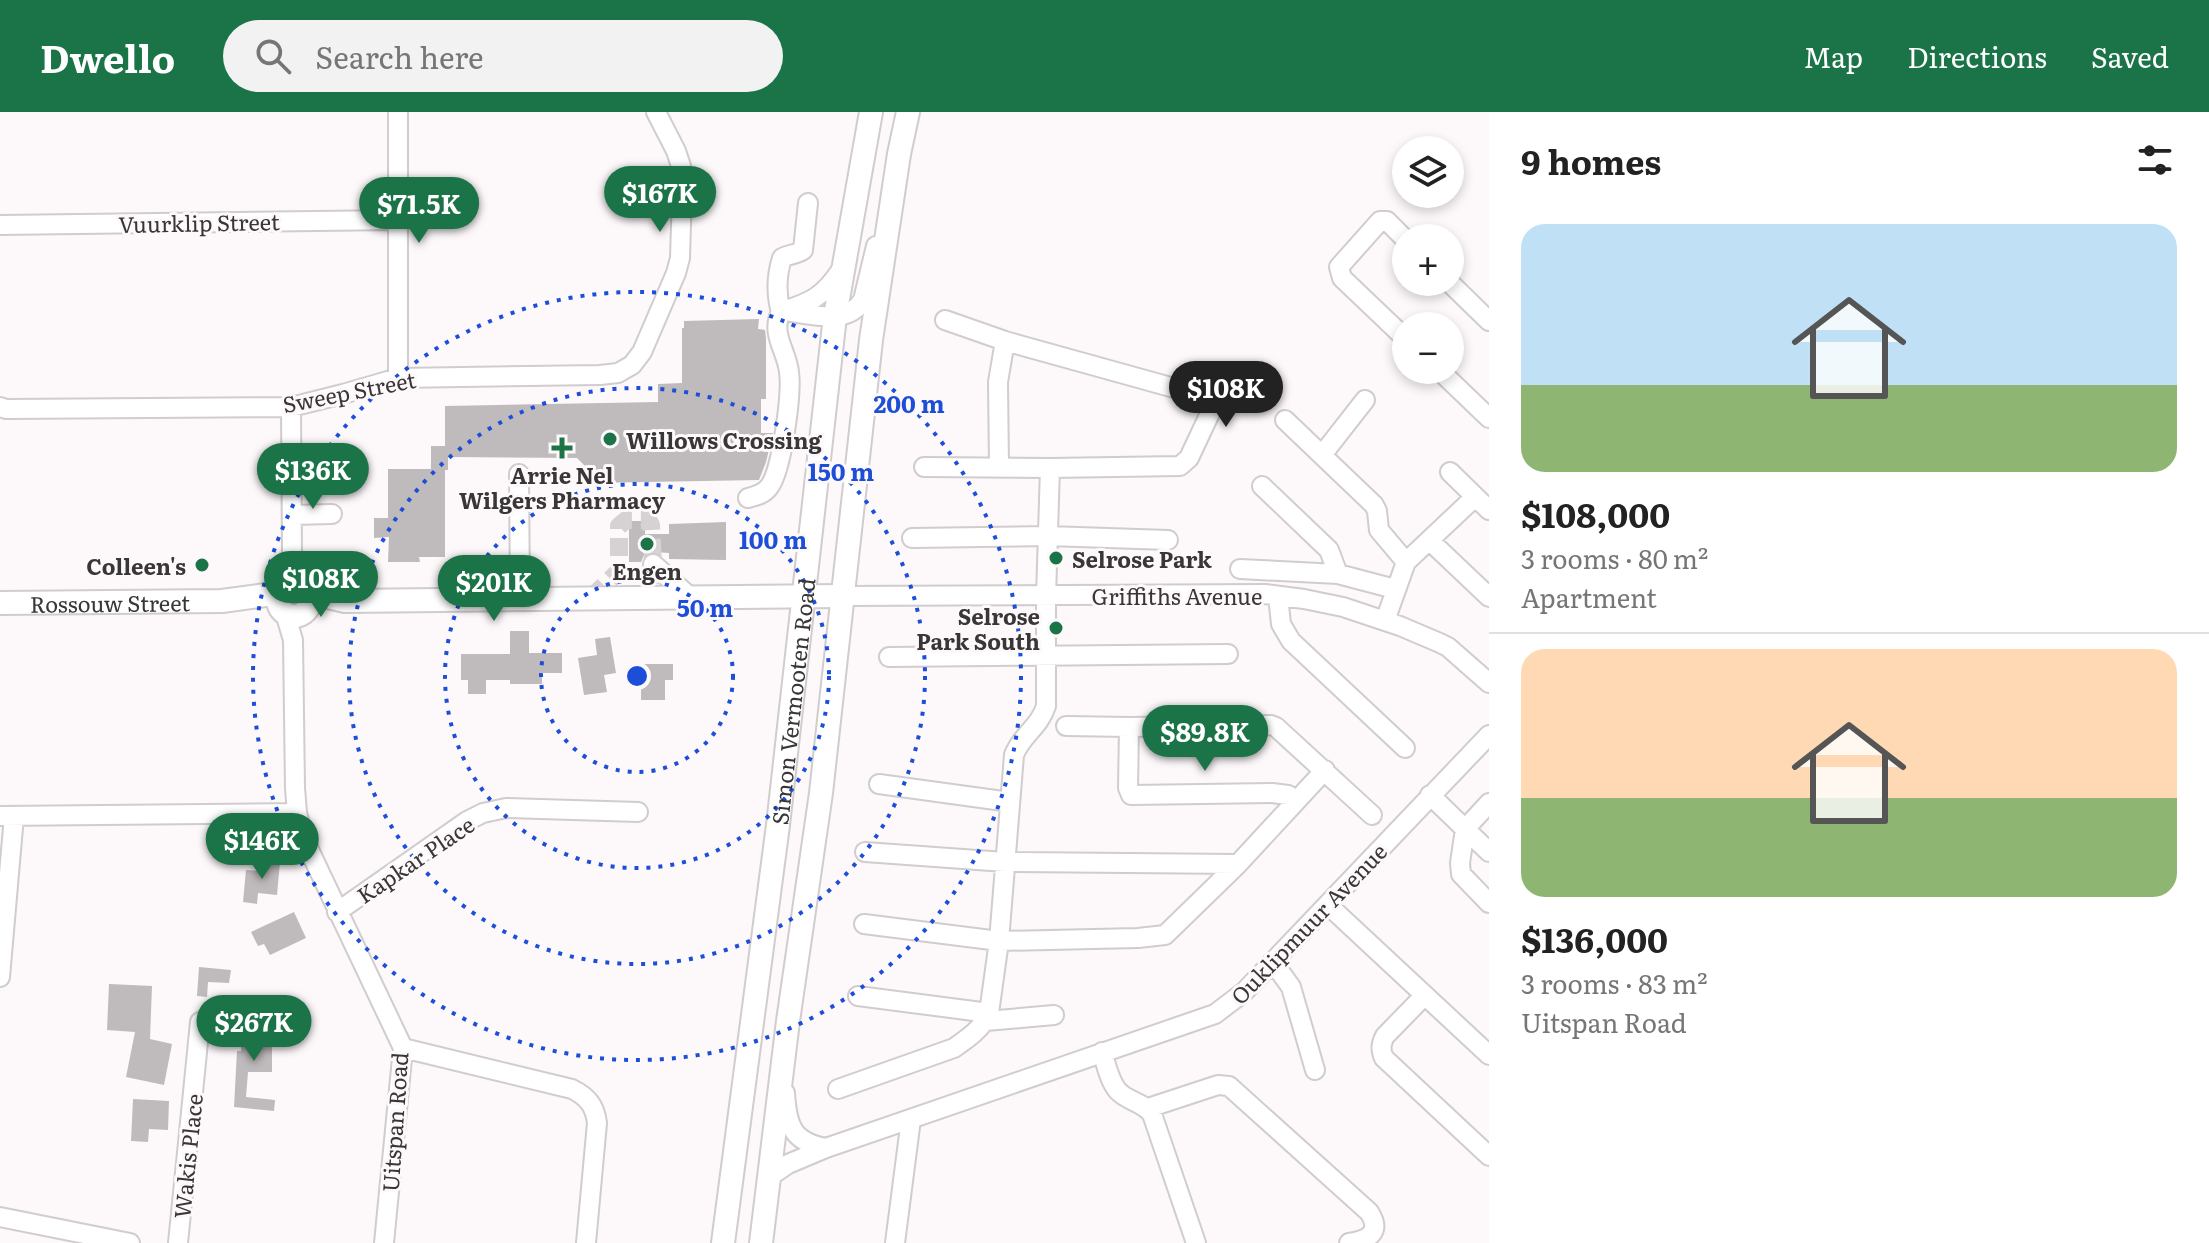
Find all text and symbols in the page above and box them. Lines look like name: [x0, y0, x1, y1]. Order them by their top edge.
search box: [223, 20, 783, 92]
text: Dwello: [40, 28, 175, 85]
icon: search: [251, 34, 295, 78]
text: Search here: [315, 34, 484, 78]
text: Map: [1804, 35, 1863, 77]
text: Directions: [1907, 35, 2047, 77]
text: Saved: [2091, 35, 2169, 77]
text: 9 homes: [1521, 135, 1661, 185]
map controls: [1392, 136, 1464, 384]
button: layers: [1392, 136, 1464, 208]
icon: filters: [2133, 138, 2177, 182]
pin: $167K: [604, 166, 716, 234]
text: $167K: [622, 172, 698, 211]
pin: $71.5K: [354, 177, 484, 245]
text: $71.5K: [377, 183, 461, 222]
street label: Vuurklip Street: [118, 204, 280, 240]
button: +: [1392, 224, 1464, 296]
icon: home: [1777, 276, 1921, 420]
button: −: [1392, 312, 1464, 384]
pin: $108K: [1170, 361, 1282, 429]
street label: Sweep Street: [280, 362, 419, 420]
text: $108K: [1187, 367, 1265, 406]
text: 200 m: [873, 385, 945, 420]
place label: Willows Crossing: [626, 423, 823, 456]
marker: Willows Crossing: [601, 430, 619, 448]
marker: Arrie Nel Wilgers Pharmacy: [553, 439, 571, 457]
pin: $136K: [257, 443, 369, 511]
text: $136K: [275, 449, 351, 488]
text: 150 m: [808, 453, 874, 488]
place label: Arrie Nel Wilgers Pharmacy: [459, 458, 666, 516]
text: $108,000: [1521, 488, 1670, 538]
text: 100 m: [739, 521, 807, 556]
marker: Engen: [638, 535, 656, 553]
text: 3 rooms · 80 m²: [1521, 538, 1708, 577]
place label: Selrose Park: [1072, 542, 1212, 575]
place label: Colleen's: [86, 549, 186, 582]
marker: Selrose Park: [1047, 549, 1065, 567]
pin: $108K: [265, 551, 377, 619]
place label: Engen: [612, 554, 682, 587]
pin: $201K: [438, 555, 550, 623]
marker: Colleen's: [193, 556, 211, 574]
text: $108K: [282, 557, 360, 596]
text: $201K: [456, 561, 532, 600]
street label: Simon Vermooten Road: [762, 576, 822, 826]
text: Apartment: [1521, 577, 1657, 616]
street label: Griffiths Avenue: [1092, 579, 1262, 612]
street label: Rossouw Street: [30, 585, 190, 619]
text: 50 m: [677, 589, 733, 624]
place label: Selrose Park South: [916, 599, 1040, 657]
marker: Selrose Park South: [1047, 619, 1065, 637]
centre of rings: [623, 662, 651, 690]
icon: home: [1777, 701, 1921, 845]
pin: $89.8K: [1140, 705, 1270, 773]
text: $89.8K: [1160, 711, 1250, 750]
street label: Kapkar Place: [350, 807, 480, 911]
pin: $146K: [206, 813, 318, 881]
text: $146K: [224, 819, 300, 858]
street label: Ouklipmuur Avenue: [1222, 835, 1394, 1011]
text: $136,000: [1521, 913, 1668, 963]
text: 3 rooms · 83 m²: [1521, 963, 1707, 1002]
pin: $267K: [198, 995, 310, 1063]
text: $267K: [215, 1001, 294, 1040]
text: Uitspan Road: [1521, 1002, 1687, 1041]
street label: Uitspan Road: [373, 1051, 415, 1193]
street label: Wakis Place: [164, 1092, 210, 1220]

